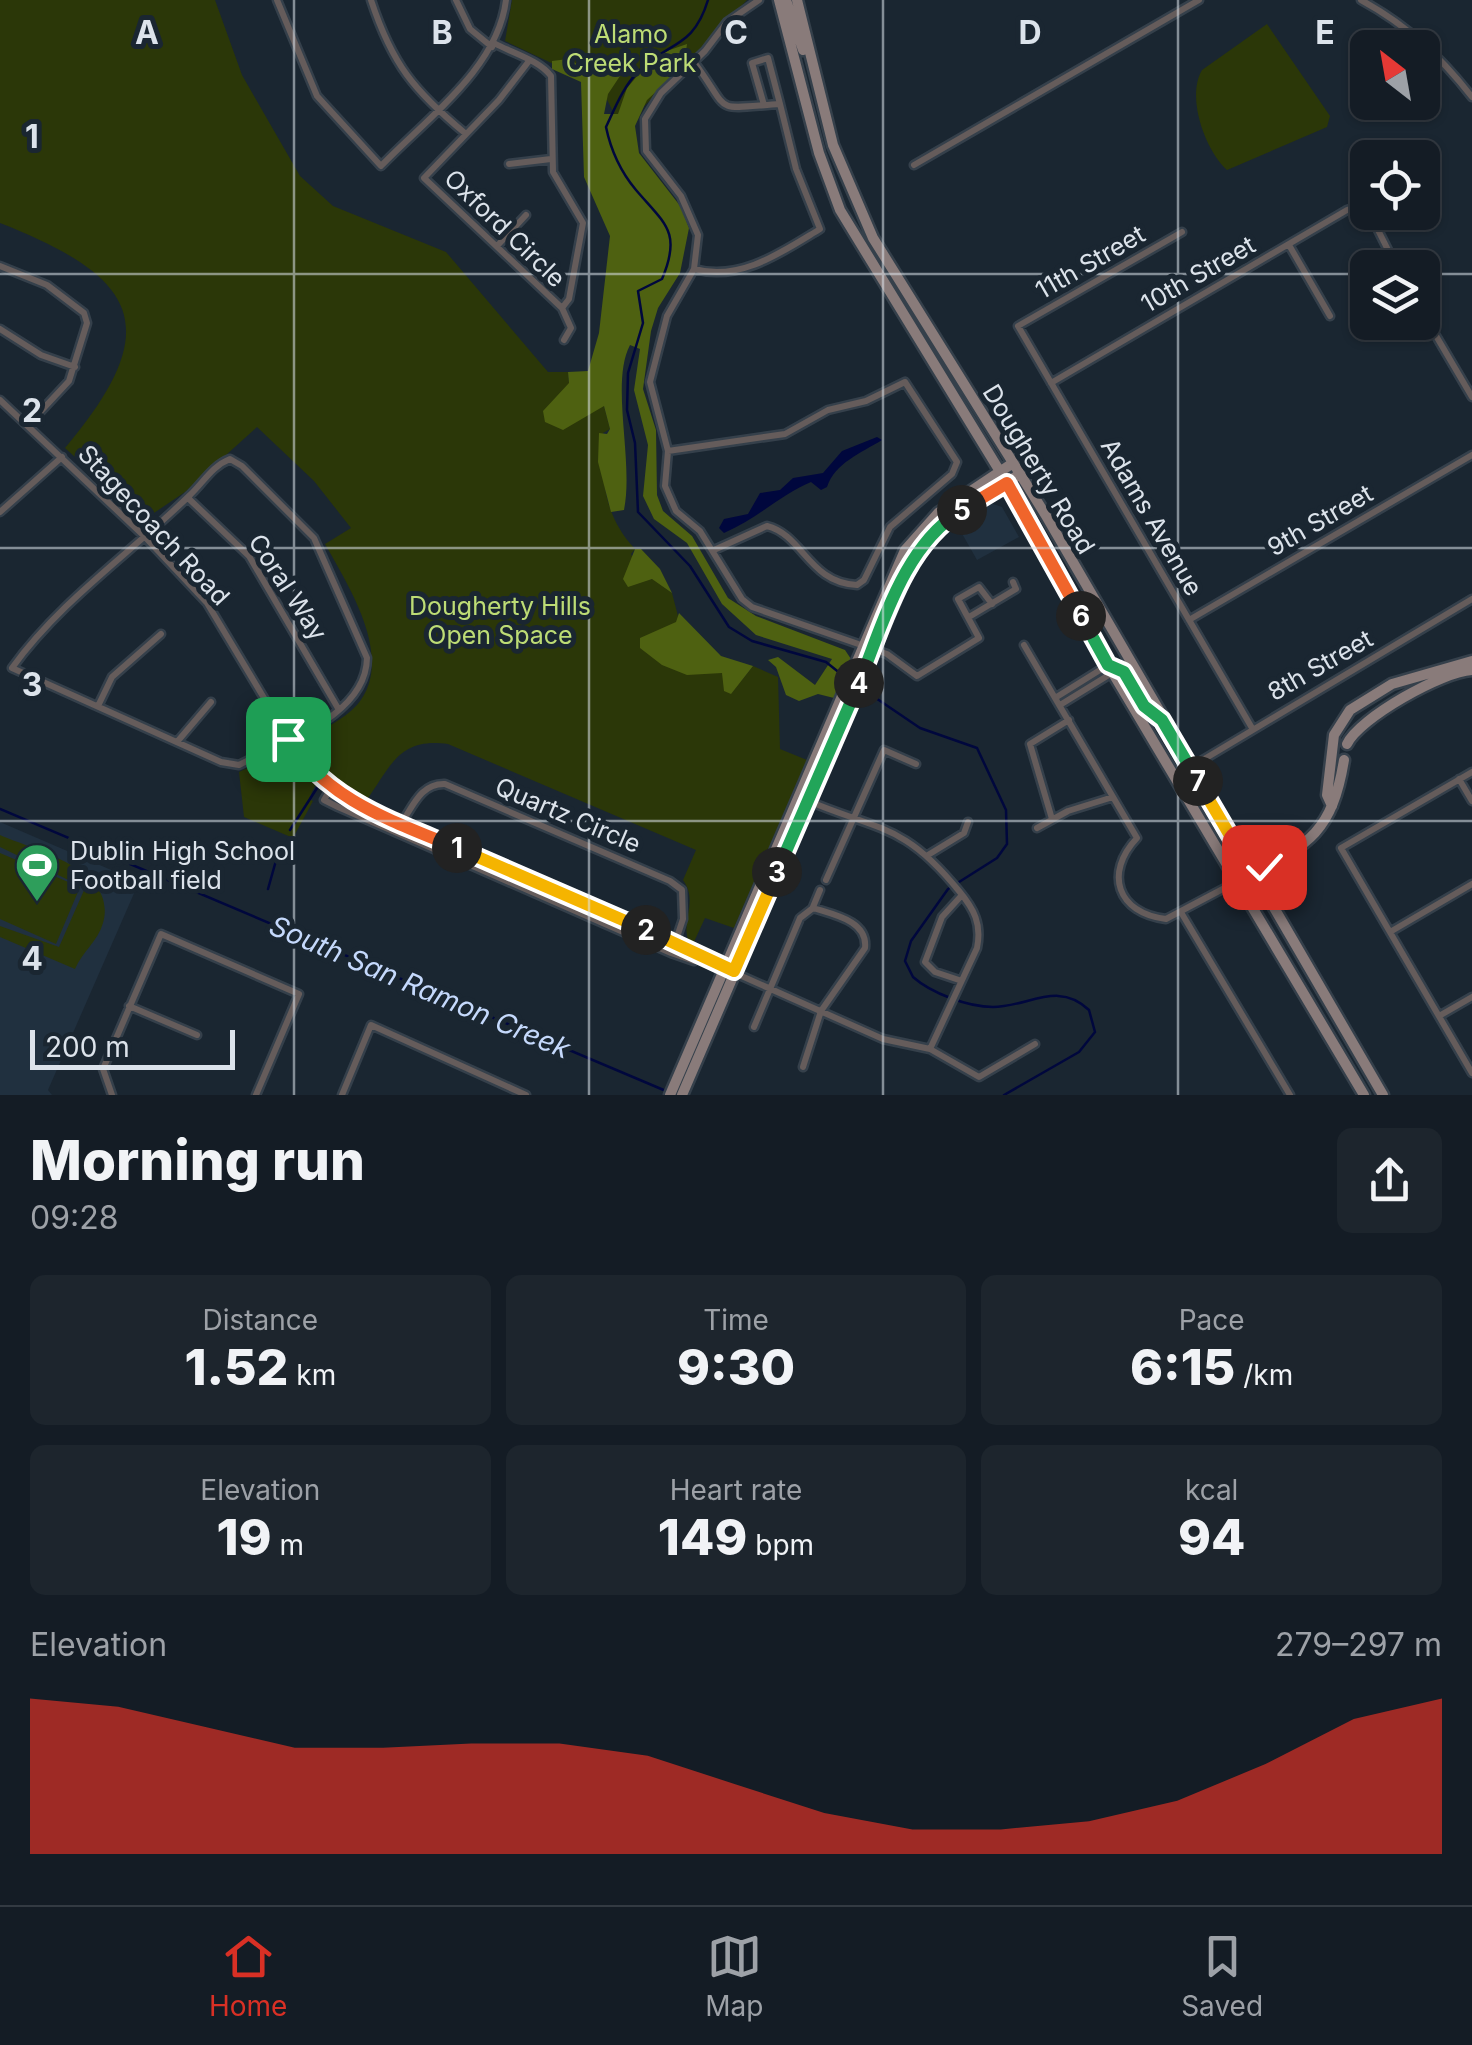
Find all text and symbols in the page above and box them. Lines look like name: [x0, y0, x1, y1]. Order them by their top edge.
text: A: [135, 13, 159, 52]
text: B: [431, 13, 453, 52]
text: C: [724, 13, 748, 52]
text: D: [1018, 13, 1042, 52]
text: E: [1315, 13, 1335, 52]
park label: Alamo Creek Park: [566, 19, 697, 78]
north arrow: [1350, 30, 1440, 120]
map controls: [1350, 30, 1440, 340]
text: 1: [25, 117, 39, 156]
button: locate: [1350, 140, 1440, 230]
street label: Oxford Circle: [438, 163, 572, 293]
street label: 11th Street: [1030, 219, 1150, 305]
street label: 10th Street: [1136, 229, 1260, 319]
button: layers: [1350, 250, 1440, 340]
street label: Dougherty Road: [977, 379, 1101, 559]
text: 2: [22, 391, 42, 430]
street label: Adams Avenue: [1095, 433, 1209, 601]
street label: Stagecoach Road: [72, 439, 236, 611]
street label: 9th Street: [1262, 478, 1378, 562]
pin: 5: [937, 485, 987, 535]
text: 5: [953, 493, 971, 527]
street label: Coral Way: [243, 528, 333, 646]
park label: Dougherty Hills Open Space: [409, 591, 591, 650]
pin: 6: [1056, 591, 1106, 641]
text: 6: [1072, 599, 1090, 633]
street label: 8th Street: [1262, 623, 1378, 707]
pin: 4: [834, 658, 884, 708]
text: 3: [22, 665, 42, 704]
text: 4: [850, 666, 868, 700]
pin: [246, 697, 331, 782]
icon: arrive: [261, 712, 316, 767]
pin: 7: [1173, 756, 1223, 806]
text: 7: [1190, 764, 1206, 798]
street label: Quartz Circle: [491, 771, 645, 859]
pin: 1: [432, 823, 482, 873]
pin: [1222, 825, 1307, 910]
text: 1: [451, 831, 463, 865]
place label: Dublin High School Football field: [70, 836, 295, 895]
icon: check: [1237, 840, 1292, 895]
sports icon: Dublin High School Football field: [14, 842, 60, 903]
pin: 3: [752, 847, 802, 897]
text: 3: [768, 855, 786, 889]
pin: 2: [621, 905, 671, 955]
water label: South San Ramon Creek: [265, 908, 576, 1066]
text: 2: [637, 913, 655, 947]
text: 4: [21, 939, 43, 978]
scale bar: [30, 1025, 235, 1070]
text: 200 m: [45, 1030, 130, 1064]
text: Morning run: [30, 1127, 365, 1193]
button: share: [1337, 1128, 1442, 1233]
text: 09:28: [30, 1198, 119, 1237]
text: Distance: [203, 1303, 318, 1337]
text: Time: [703, 1303, 769, 1337]
text: Pace: [1179, 1303, 1245, 1337]
text: 1.52: [184, 1337, 288, 1397]
text: 9:30: [677, 1337, 795, 1397]
text: 6:15: [1130, 1337, 1235, 1397]
text: km: [288, 1358, 336, 1392]
text: /km: [1235, 1358, 1293, 1392]
text: Elevation: [200, 1473, 320, 1507]
text: Heart rate: [670, 1473, 802, 1507]
text: kcal: [1185, 1473, 1238, 1507]
text: 19: [217, 1507, 272, 1567]
text: 149: [658, 1507, 747, 1567]
text: 94: [1178, 1507, 1245, 1567]
text: m: [272, 1528, 304, 1562]
text: bpm: [747, 1528, 814, 1562]
text: Elevation: [30, 1625, 167, 1664]
text: 279–297 m: [1275, 1625, 1442, 1664]
tab: Home: [209, 1929, 287, 2023]
tab: Map: [705, 1929, 763, 2023]
tab: Saved: [1181, 1929, 1263, 2023]

